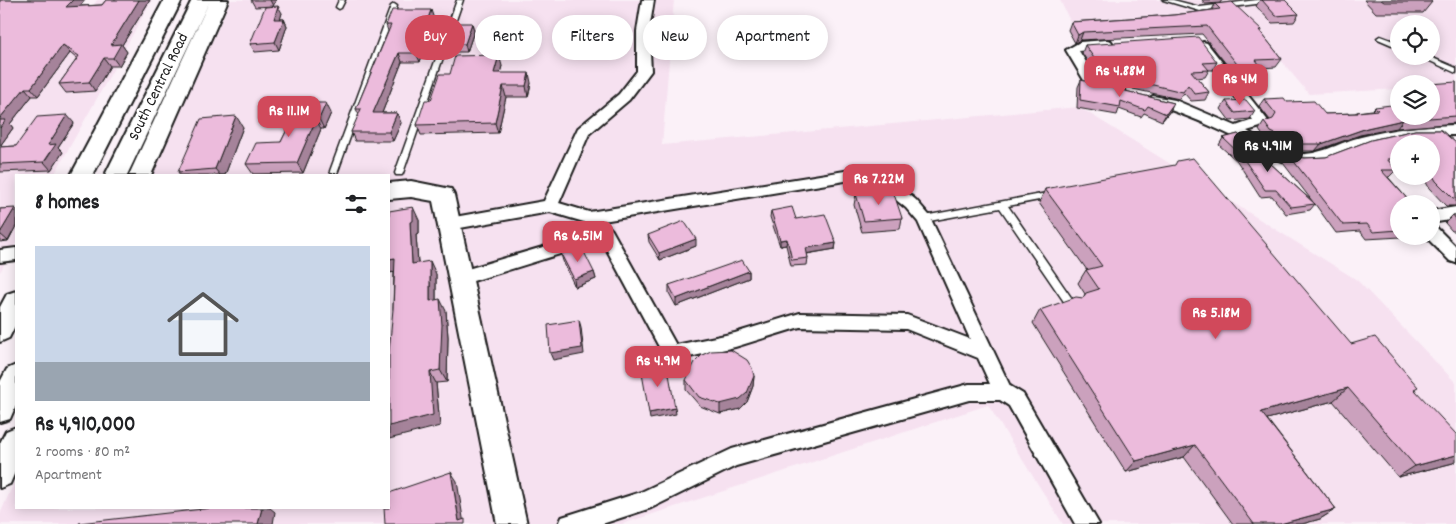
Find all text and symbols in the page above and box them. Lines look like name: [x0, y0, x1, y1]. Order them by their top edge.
chip: Buy: [405, 15, 465, 60]
chip: Rent: [475, 15, 542, 60]
chip: Filters: [552, 15, 633, 60]
chip: New: [643, 15, 707, 60]
chip: Apartment: [717, 15, 828, 60]
map controls: [1390, 15, 1440, 245]
button: locate: [1390, 15, 1440, 65]
street label: South Central Road: [123, 29, 195, 145]
pin: Rs 4.88M: [1068, 56, 1172, 98]
text: Rs 4.88M: [1095, 60, 1145, 83]
pin: Rs 4M: [1205, 64, 1275, 106]
text: Rs 4M: [1223, 68, 1257, 91]
button: layers: [1390, 75, 1440, 125]
pin: Rs 11.1M: [237, 96, 341, 138]
text: Rs 11.1M: [269, 100, 309, 123]
pin: Rs 4.91M: [1216, 130, 1320, 173]
text: Rs 4.91M: [1244, 135, 1292, 158]
button: +: [1390, 135, 1440, 185]
pin: Rs 7.22M: [827, 164, 931, 206]
text: Rs 7.22M: [854, 168, 904, 191]
text: 8 homes: [35, 189, 100, 219]
icon: filters: [342, 190, 370, 218]
button: −: [1390, 195, 1440, 245]
pin: Rs 6.51M: [526, 220, 630, 263]
text: Rs 6.51M: [554, 225, 602, 248]
icon: home: [158, 279, 248, 369]
pin: Rs 5.18M: [1164, 298, 1268, 340]
text: Rs 5.18M: [1192, 302, 1240, 325]
pin: Rs 4.9M: [612, 346, 704, 388]
text: Rs 4.9M: [636, 350, 680, 373]
text: Rs 4,910,000: [35, 411, 136, 441]
text: 2 rooms · 80 m²: [35, 441, 130, 464]
text: Apartment: [35, 464, 102, 487]

